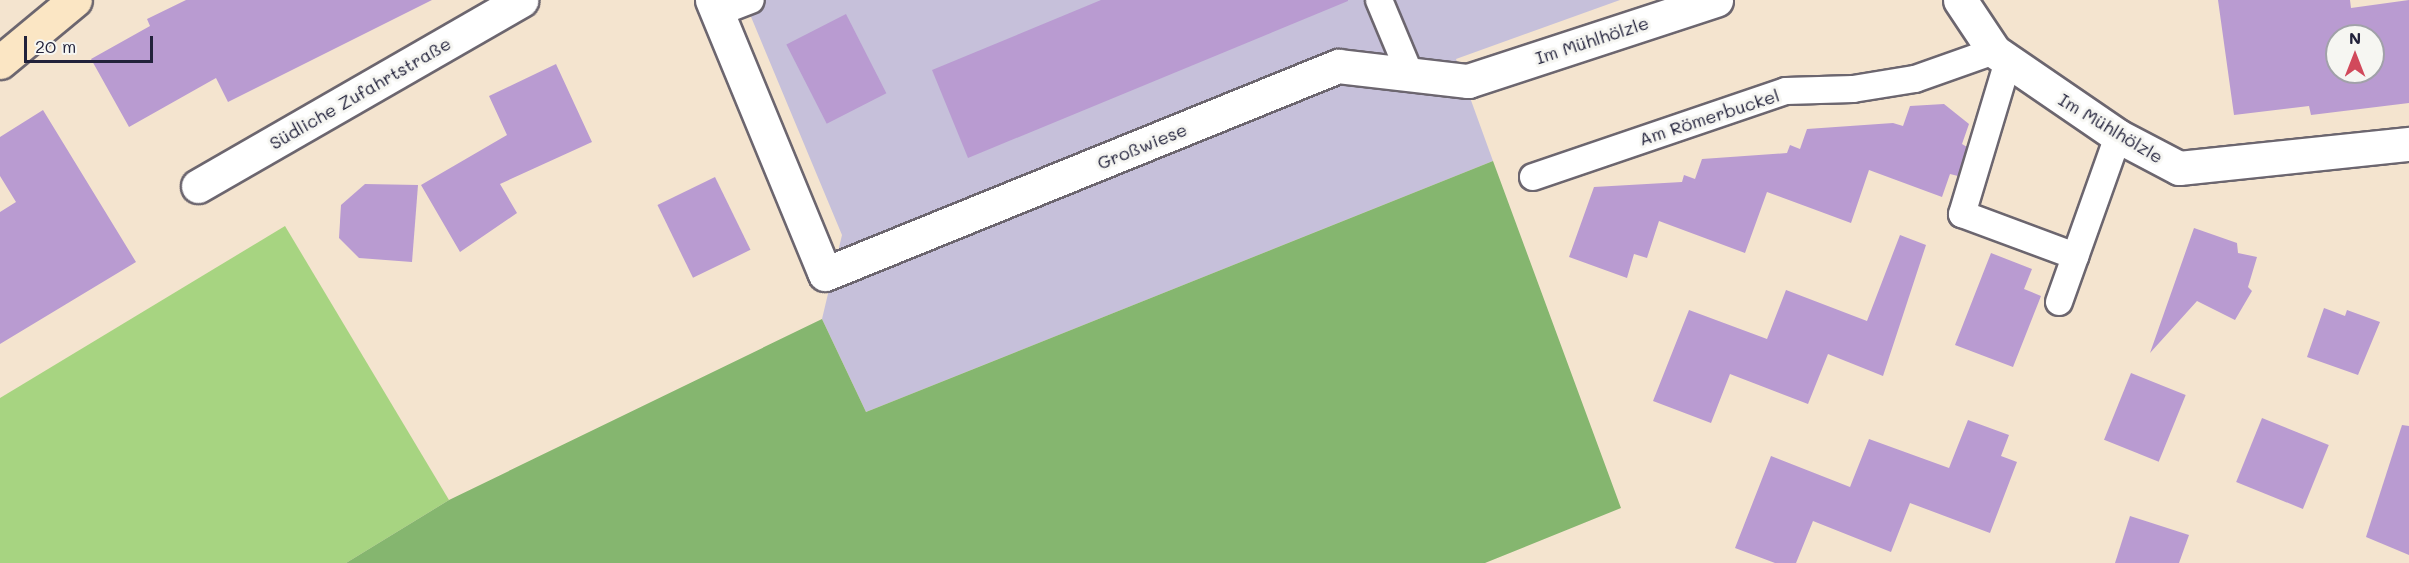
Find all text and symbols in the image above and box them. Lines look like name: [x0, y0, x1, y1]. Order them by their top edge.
street label: Im Mühlhölzle: [1533, 12, 1651, 68]
scale bar: [27, 24, 156, 62]
north arrow: [2325, 24, 2385, 84]
text: N: [2349, 27, 2361, 48]
street label: Südliche Zufahrtstraße: [265, 32, 455, 154]
text: 20 m: [35, 34, 76, 58]
street label: Am Römerbuckel: [1636, 84, 1782, 150]
street label: Im Mühlhölzle: [2055, 88, 2167, 168]
street label: Großwiese: [1094, 118, 1190, 174]

